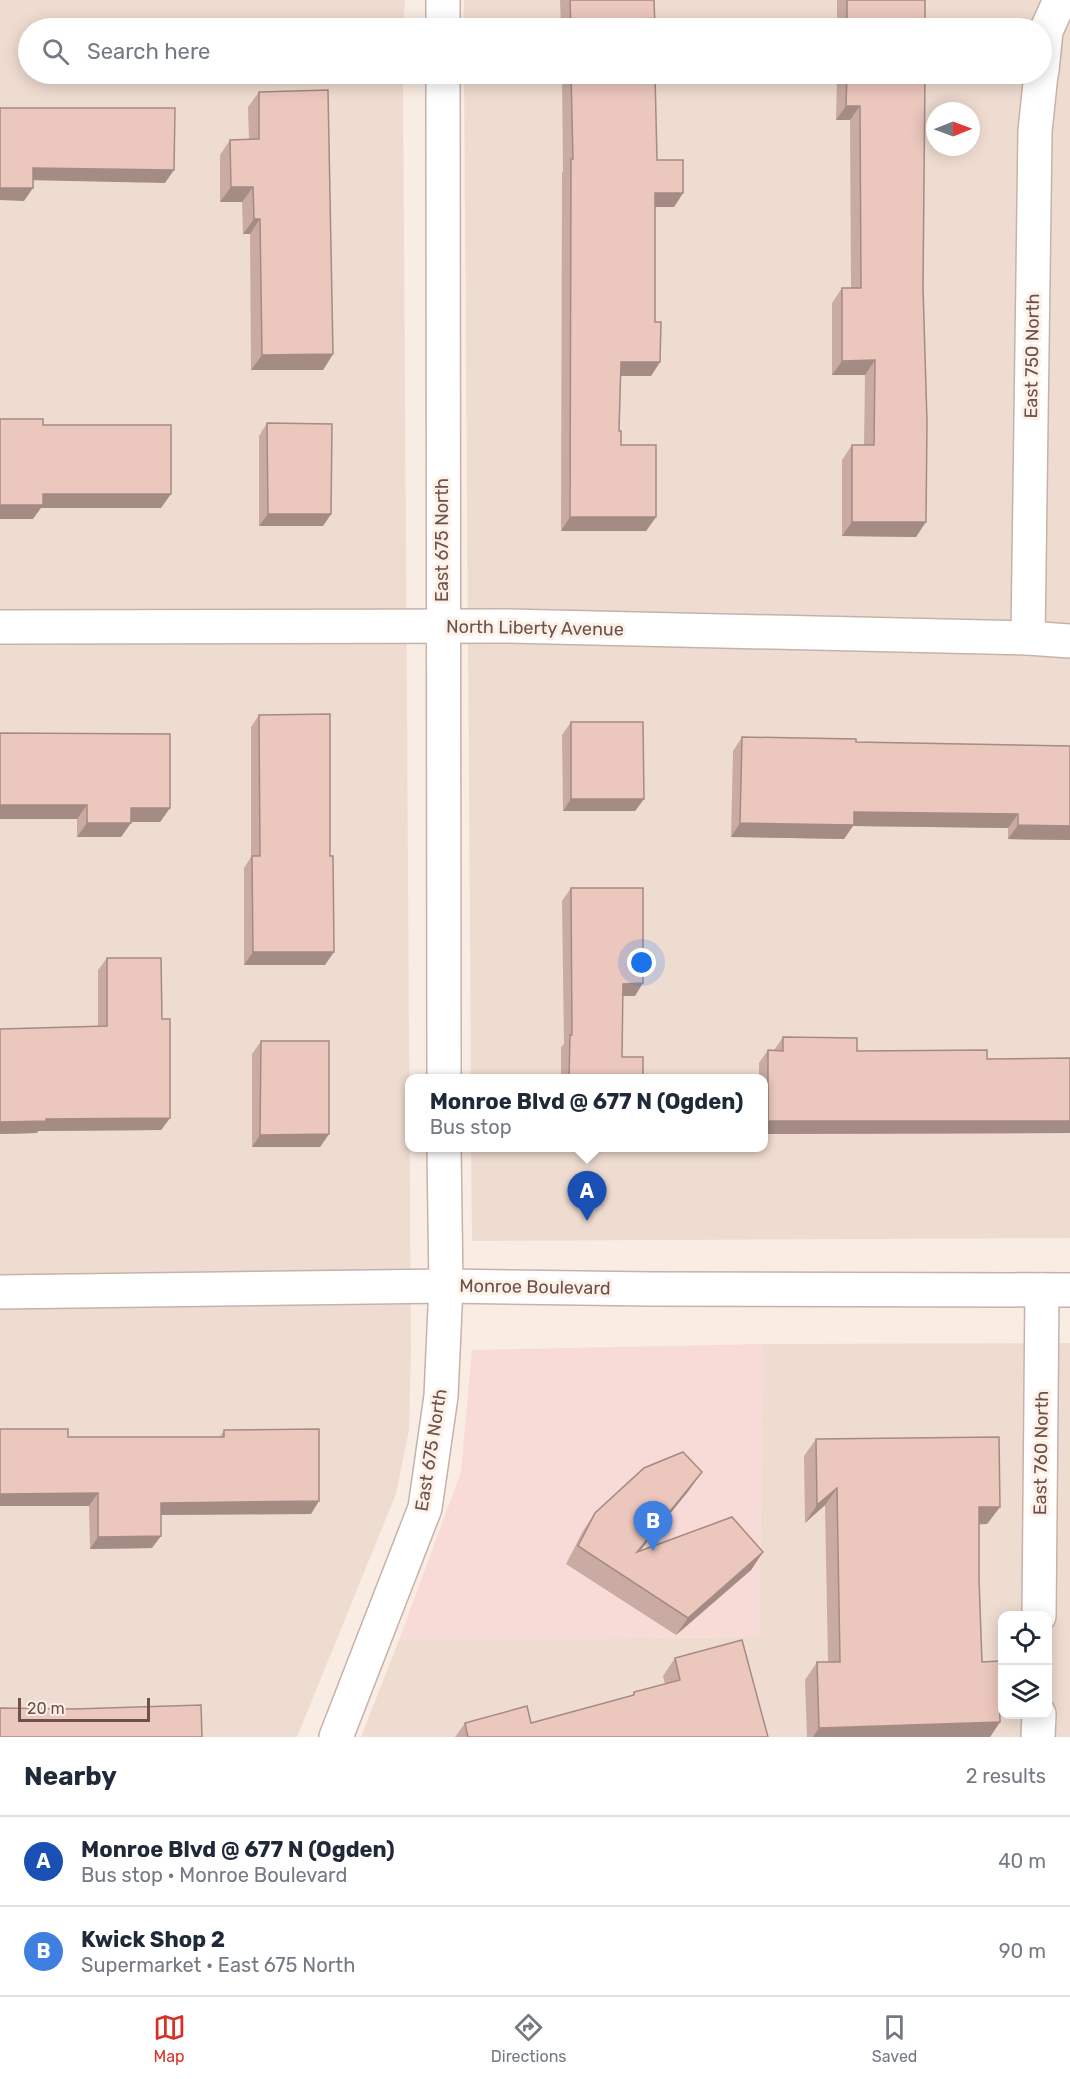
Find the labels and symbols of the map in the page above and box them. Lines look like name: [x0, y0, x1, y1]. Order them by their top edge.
north arrow: [926, 102, 980, 156]
street label: East 750 North: [1020, 293, 1044, 419]
street label: East 675 North: [431, 478, 453, 602]
street label: North Liberty Avenue: [446, 615, 624, 641]
your location: [627, 948, 656, 977]
pin: A: [568, 1172, 606, 1221]
street label: Monroe Boulevard: [459, 1275, 611, 1299]
street label: East 675 North: [410, 1387, 452, 1513]
street label: East 760 North: [1029, 1391, 1053, 1515]
pin: B: [634, 1502, 672, 1551]
scale bar: [18, 1695, 150, 1722]

